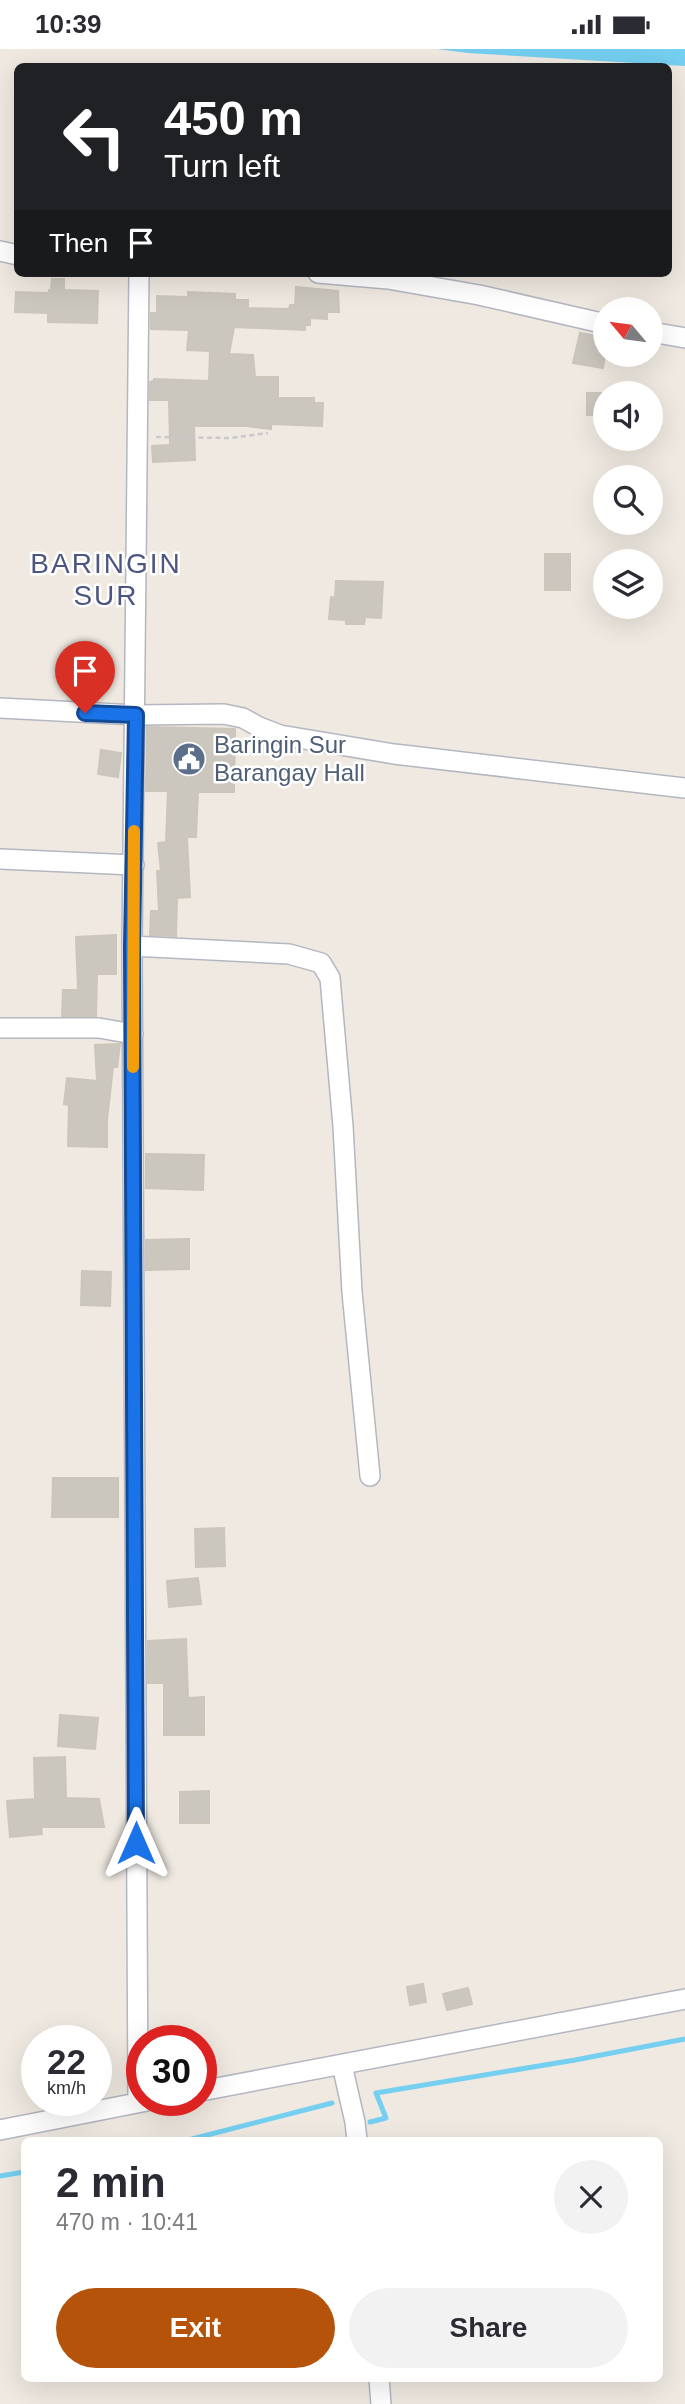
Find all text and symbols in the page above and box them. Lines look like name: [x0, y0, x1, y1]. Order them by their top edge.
text: 10:39: [35, 9, 102, 39]
icon: left: [49, 91, 140, 182]
text: 450 m: [164, 91, 303, 145]
text: Turn left: [164, 148, 280, 184]
icon: arrive: [122, 224, 160, 262]
text: Then: [49, 228, 108, 258]
north arrow: [593, 297, 663, 367]
map controls: [593, 297, 663, 619]
button: sound: [593, 381, 663, 451]
button: search: [593, 465, 663, 535]
district label: BARINGIN SUR: [30, 548, 182, 611]
button: layers: [593, 549, 663, 619]
pin: [55, 641, 115, 713]
icon: arrive: [66, 652, 104, 690]
place label: Baringin Sur Barangay Hall: [214, 731, 365, 786]
public building icon: Baringin Sur Barangay Hall: [170, 740, 208, 778]
position arrow: [99, 1806, 173, 1880]
speed limit sign: 30: [126, 2025, 217, 2116]
text: 22: [47, 2042, 86, 2081]
text: km/h: [47, 2078, 86, 2098]
text: 2 min: [56, 2159, 166, 2206]
button: close: [554, 2160, 628, 2234]
text: 470 m · 10:41: [56, 2209, 198, 2235]
button: Exit: [56, 2288, 335, 2368]
button: Share: [349, 2288, 628, 2368]

